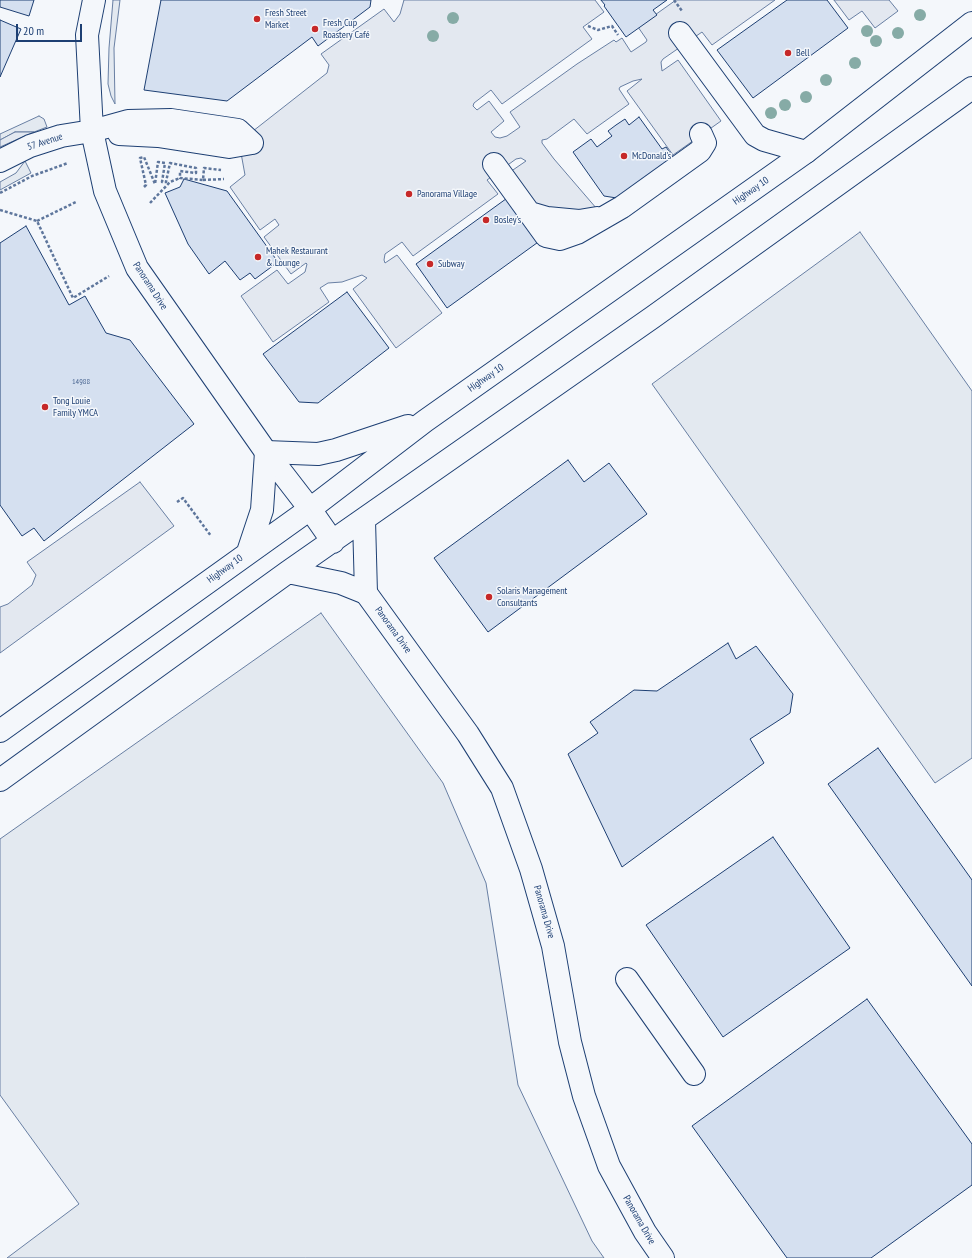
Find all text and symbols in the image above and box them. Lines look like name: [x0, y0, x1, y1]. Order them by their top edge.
place label: Fresh Street Market: [265, 7, 307, 30]
marker: Fresh Street Market: [252, 14, 262, 24]
scale bar: [18, 16, 84, 42]
place label: Fresh Cup Roastery Café: [323, 17, 370, 40]
text: 20 m: [23, 23, 44, 38]
marker: Fresh Cup Roastery Café: [310, 24, 320, 34]
place label: Bell: [796, 47, 809, 59]
marker: Bell: [783, 48, 793, 58]
street label: 57 Avenue: [26, 131, 64, 153]
place label: McDonald's: [632, 150, 671, 162]
marker: McDonald's: [619, 151, 629, 161]
street label: Highway 10: [731, 174, 771, 208]
place label: Panorama Village: [417, 188, 477, 200]
marker: Panorama Village: [404, 189, 414, 199]
place label: Bosley's: [494, 214, 521, 226]
marker: Bosley's: [481, 215, 491, 225]
place label: Mahek Restaurant & Lounge: [266, 245, 328, 268]
marker: Mahek Restaurant & Lounge: [253, 252, 263, 262]
place label: Subway: [438, 258, 465, 270]
marker: Subway: [425, 259, 435, 269]
street label: Panorama Drive: [130, 260, 170, 312]
street label: Highway 10: [466, 361, 506, 395]
house number: 14988: [72, 377, 90, 387]
place label: Tong Louie Family YMCA: [53, 395, 98, 418]
marker: Tong Louie Family YMCA: [40, 402, 50, 412]
street label: Highway 10: [205, 552, 245, 586]
place label: Solaris Management Consultants: [497, 585, 567, 608]
marker: Solaris Management Consultants: [484, 592, 494, 602]
street label: Panorama Drive: [372, 604, 414, 656]
street label: Panorama Drive: [531, 884, 557, 940]
street label: Panorama Drive: [620, 1193, 658, 1247]

